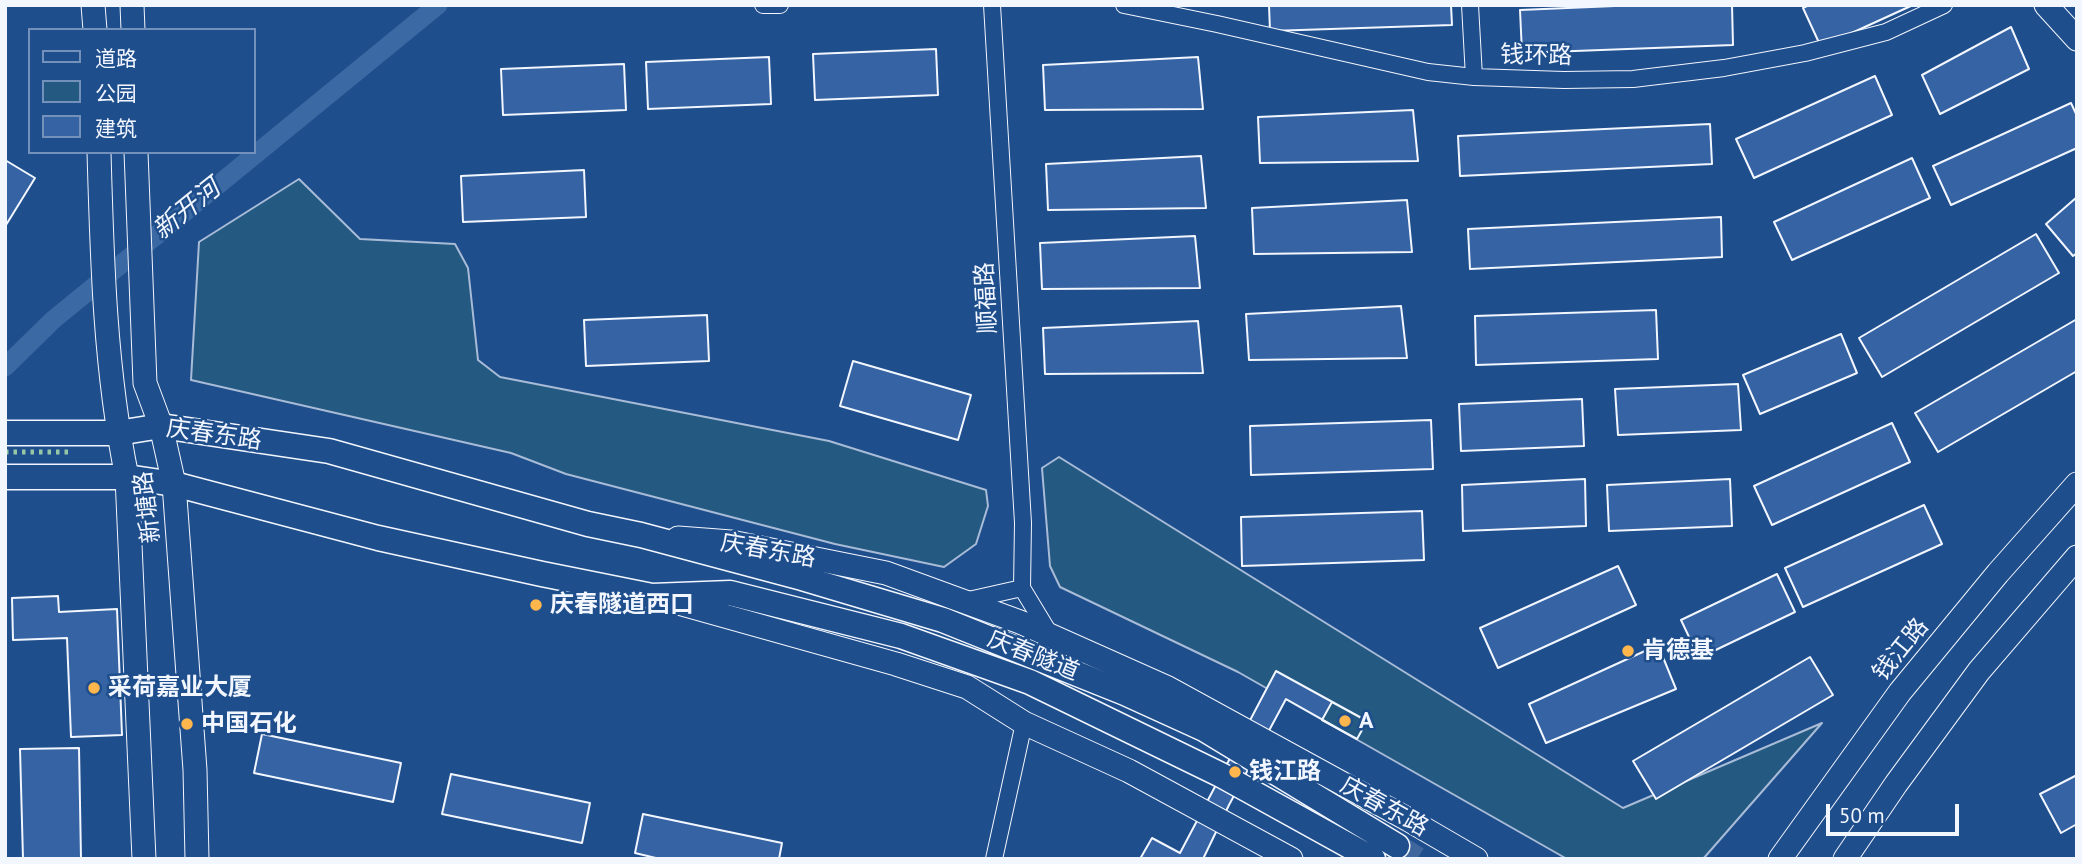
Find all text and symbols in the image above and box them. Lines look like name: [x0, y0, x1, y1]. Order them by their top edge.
legend: [28, 28, 256, 154]
street label: 钱环路: [1500, 41, 1572, 71]
text: 道路: [95, 45, 137, 72]
text: 公园: [95, 80, 137, 107]
text: 建筑: [95, 115, 137, 142]
water label: 新开河: [147, 173, 227, 247]
street label: 顺福路: [971, 261, 1003, 335]
street label: 庆春东路: [164, 414, 264, 456]
street label: 新塘路: [129, 470, 167, 544]
street label: 庆春东路: [718, 528, 818, 574]
place label: 庆春隧道西口: [550, 591, 694, 619]
marker: 庆春隧道西口: [528, 597, 544, 613]
street label: 钱江路: [1867, 613, 1935, 687]
street label: 庆春隧道: [983, 625, 1083, 687]
place label: 肯德基: [1642, 637, 1714, 665]
marker: 肯德基: [1620, 643, 1636, 659]
place label: 采荷嘉业大厦: [108, 674, 252, 702]
marker: 采荷嘉业大厦: [86, 680, 102, 696]
place label: A: [1359, 707, 1374, 735]
place label: 中国石化: [201, 710, 297, 738]
marker: A: [1337, 713, 1353, 729]
marker: 中国石化: [179, 716, 195, 732]
place label: 钱江路: [1249, 758, 1321, 786]
marker: 钱江路: [1227, 764, 1243, 780]
street label: 庆春东路: [1335, 771, 1433, 843]
scale bar: [1830, 790, 1963, 834]
text: 50 m: [1839, 802, 1885, 829]

